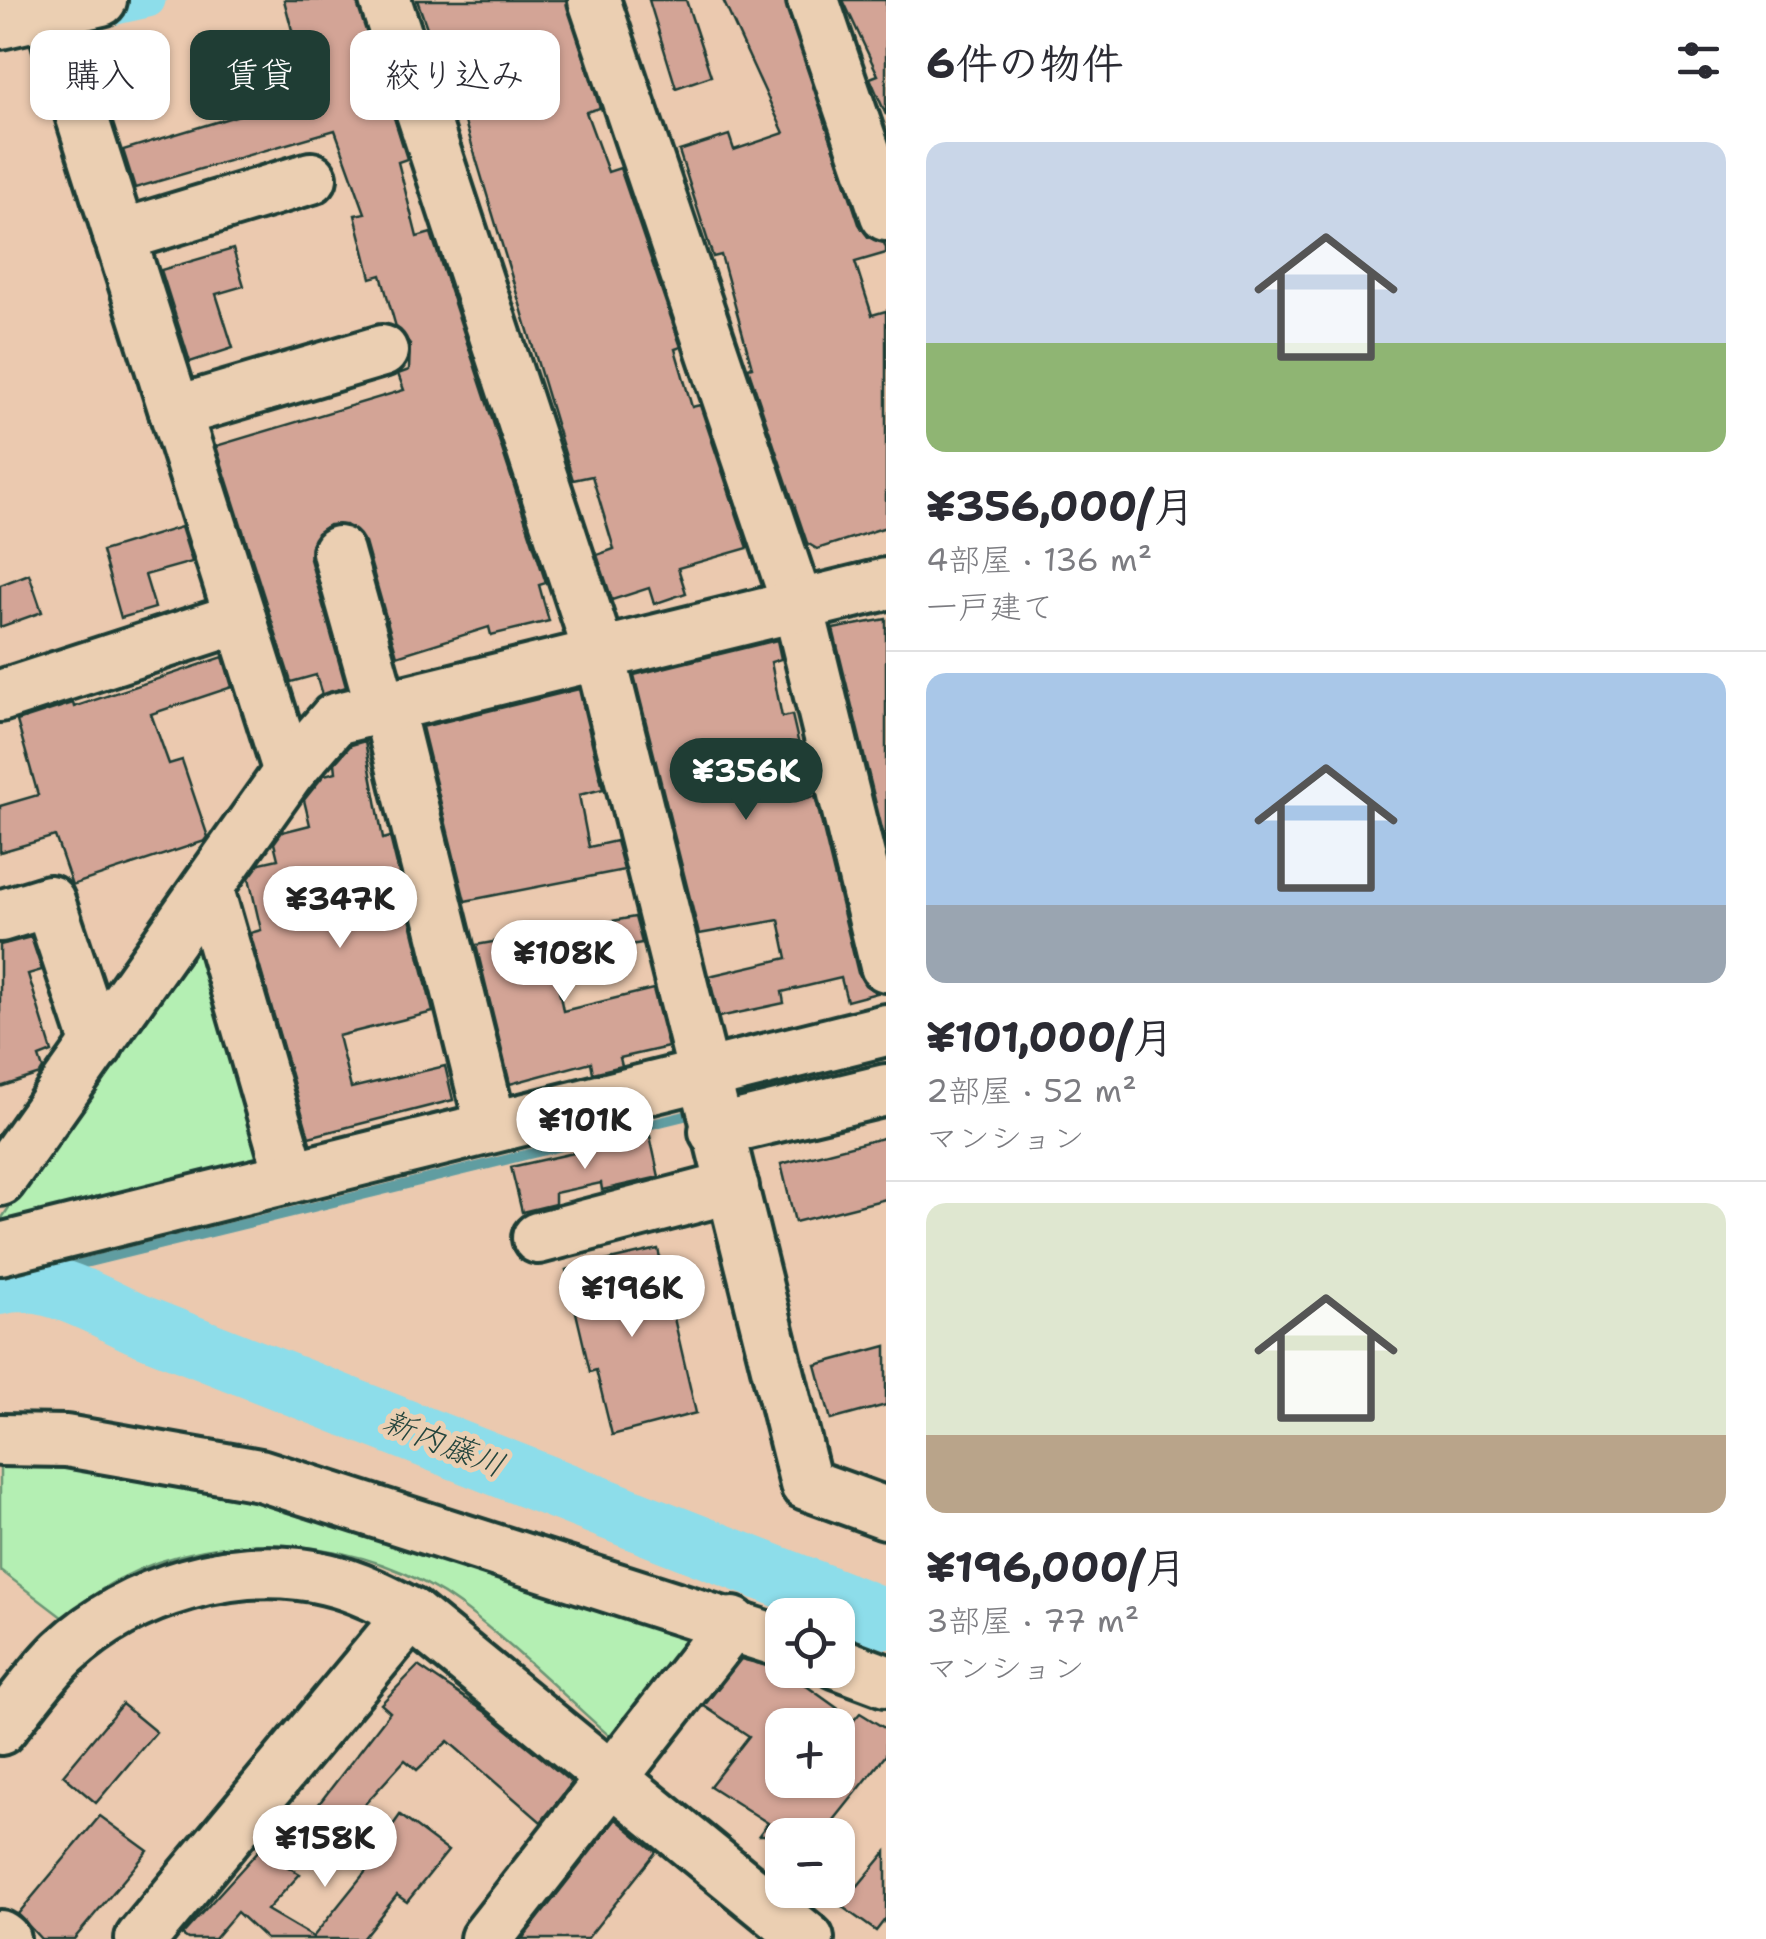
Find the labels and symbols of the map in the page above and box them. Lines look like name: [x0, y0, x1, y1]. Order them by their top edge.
pin: ¥356K: [676, 738, 816, 823]
pin: ¥347K: [270, 866, 410, 951]
pin: ¥108K: [494, 920, 634, 1005]
pin: ¥101K: [515, 1087, 655, 1172]
pin: ¥196K: [562, 1255, 702, 1340]
water label: 新内藤川: [377, 1399, 512, 1486]
pin: ¥158K: [255, 1805, 395, 1890]

